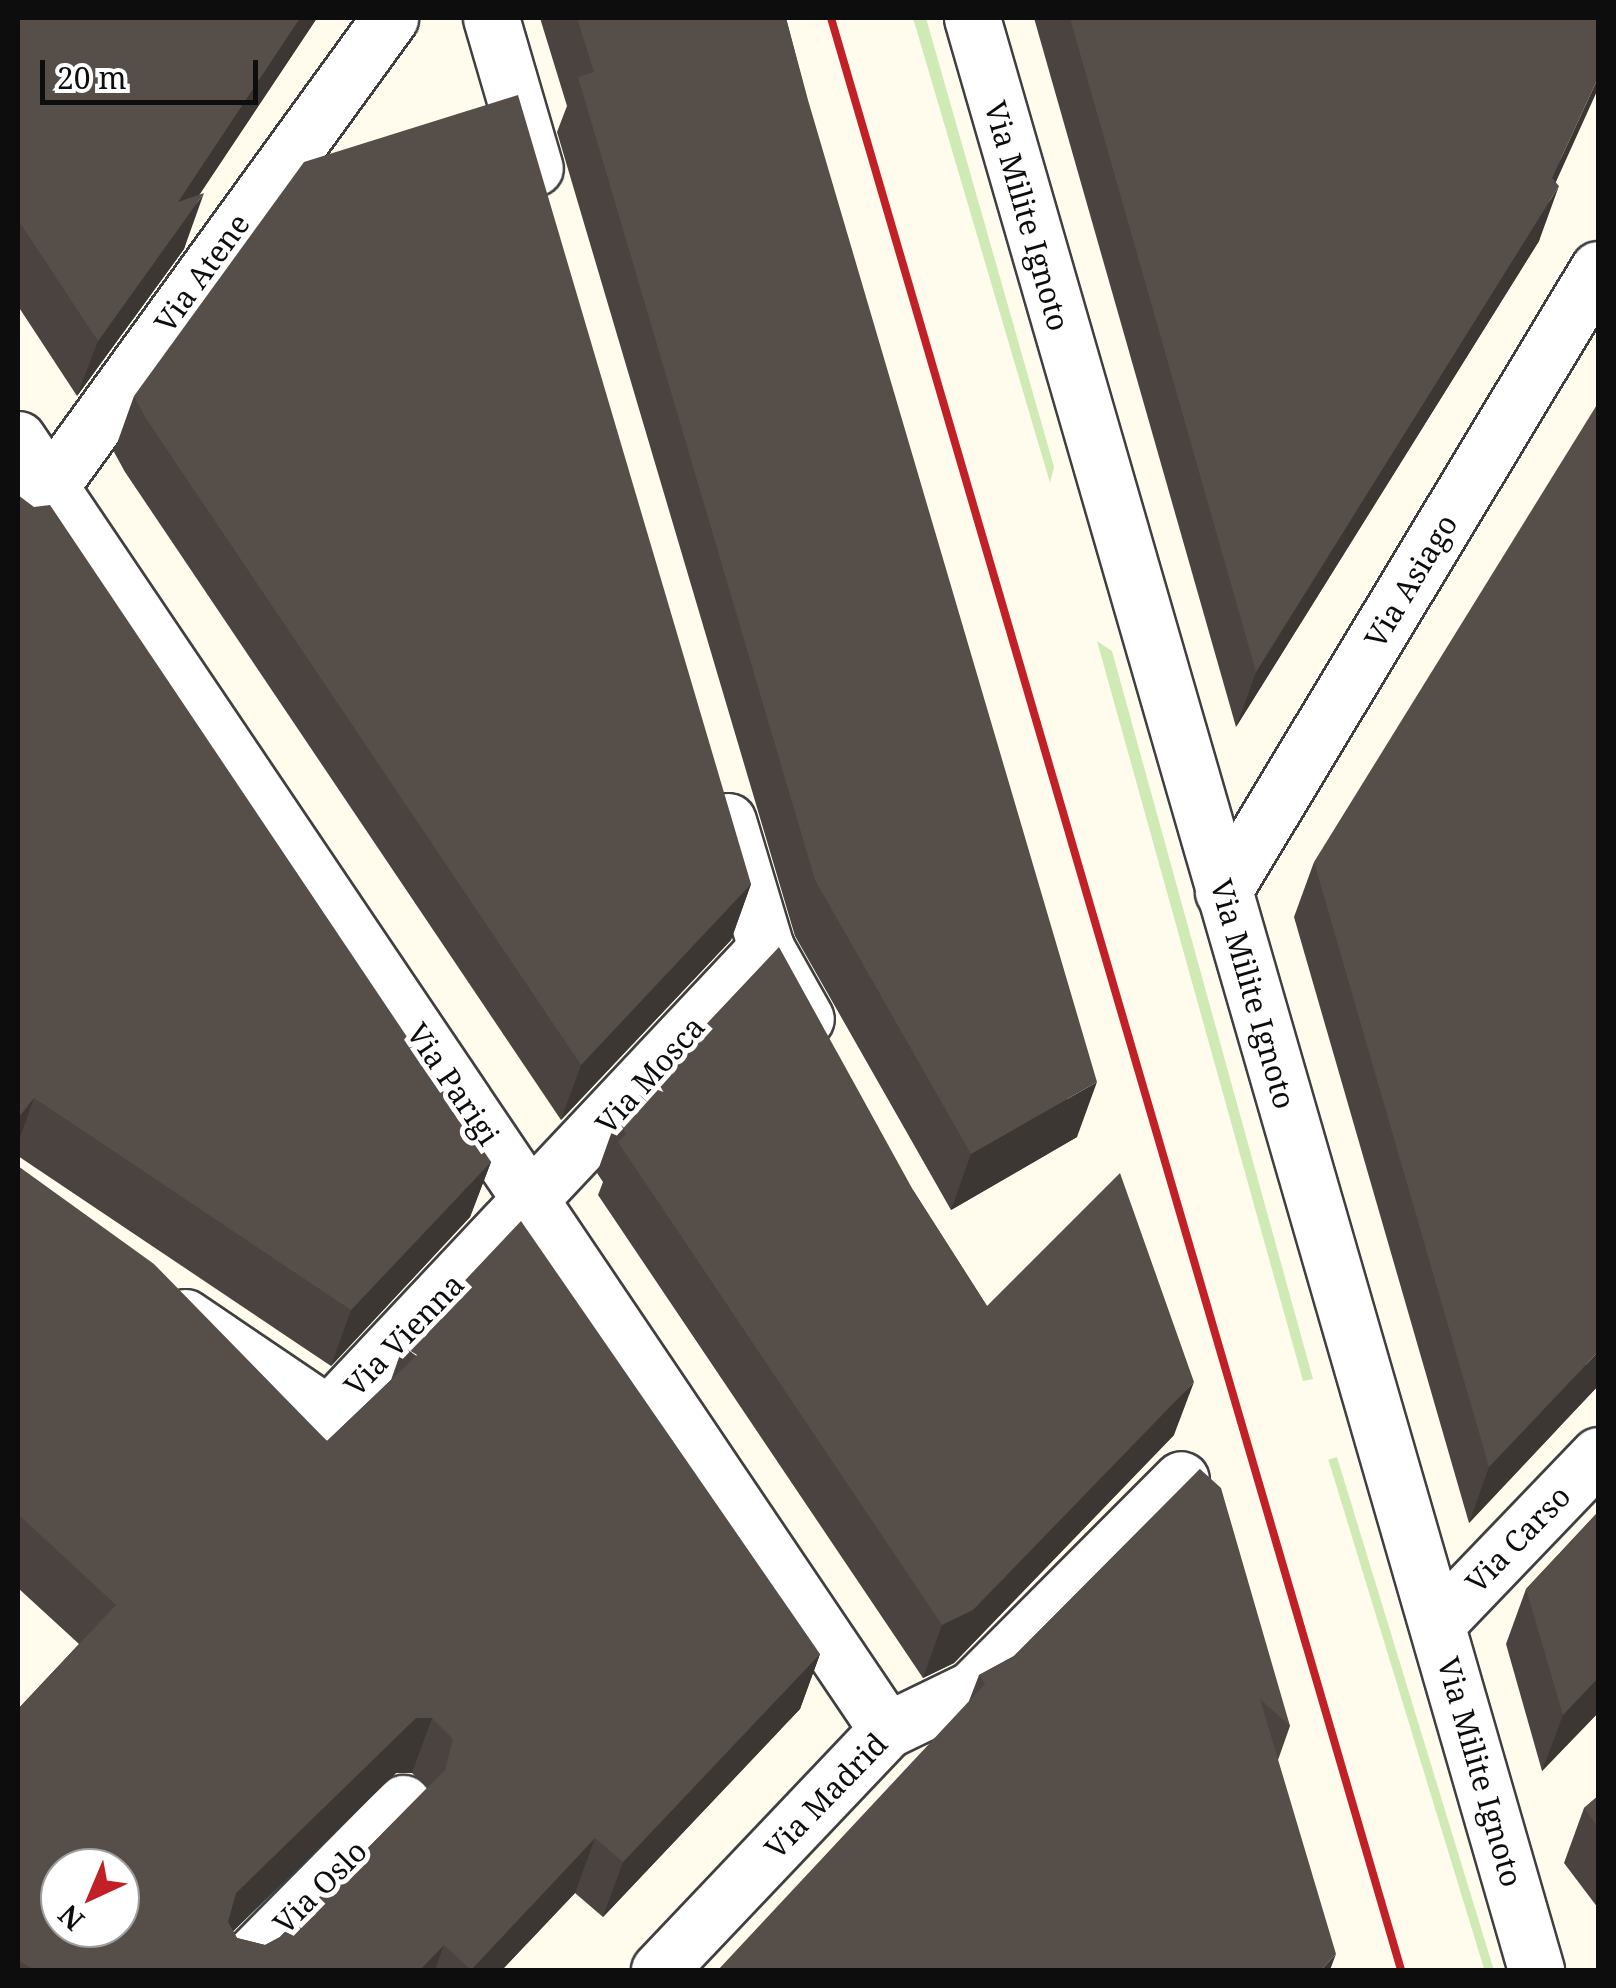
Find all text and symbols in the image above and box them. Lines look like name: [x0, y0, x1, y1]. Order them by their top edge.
scale bar: [45, 40, 262, 102]
text: 20 m: [57, 57, 127, 98]
street label: Via Milite Ignoto: [977, 97, 1077, 335]
street label: Via Atene: [147, 207, 257, 339]
street label: Via Asiago: [1357, 508, 1465, 654]
street label: Via Milite Ignoto: [1203, 875, 1303, 1113]
street label: Via Mosca: [588, 1009, 712, 1141]
street label: Via Parigi: [399, 1016, 507, 1152]
street label: Via Vienna: [337, 1266, 471, 1404]
street label: Via Carso: [1458, 1478, 1578, 1600]
street label: Via Milite Ignoto: [1430, 1653, 1530, 1891]
street label: Via Madrid: [757, 1726, 895, 1866]
street label: Via Oslo: [266, 1833, 374, 1941]
north arrow: [40, 1848, 140, 1948]
text: N: [49, 1897, 92, 1939]

